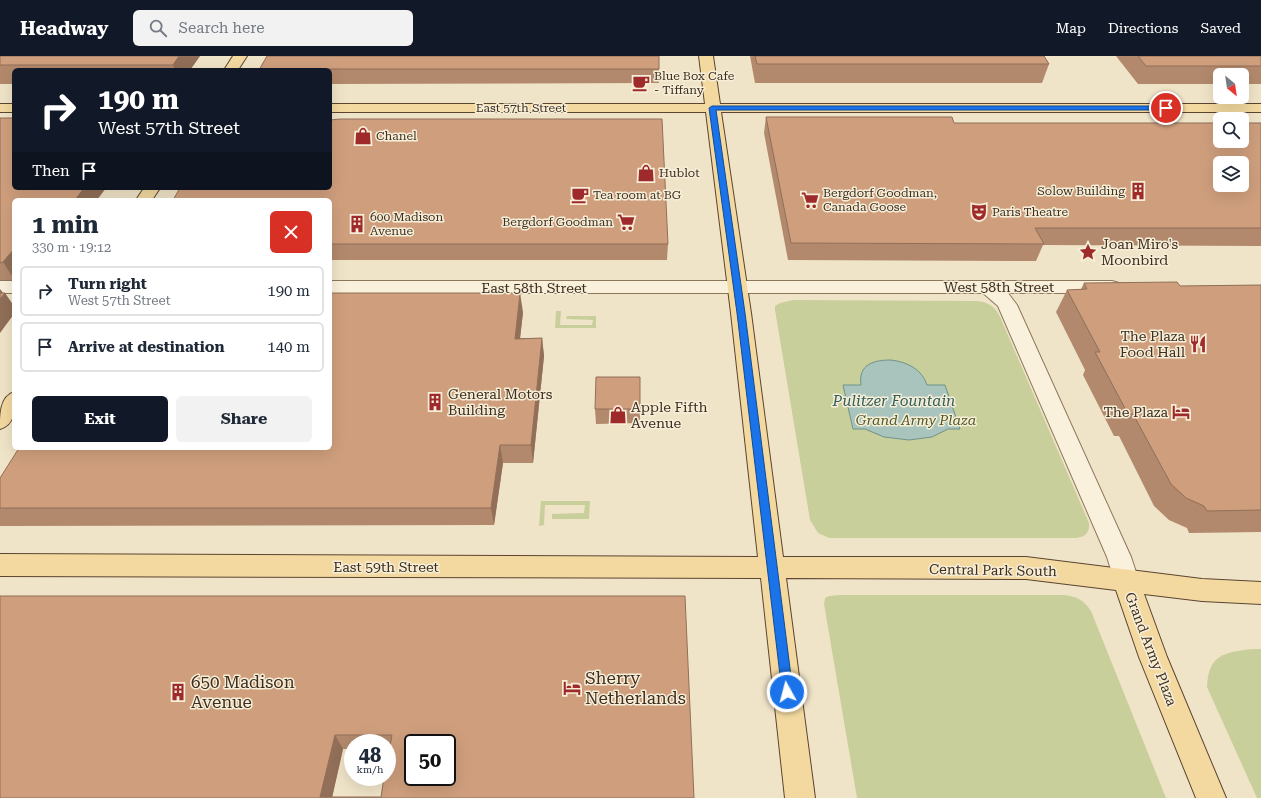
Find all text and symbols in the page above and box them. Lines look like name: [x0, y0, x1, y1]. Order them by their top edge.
search box: [133, 10, 413, 46]
text: Headway: [20, 17, 109, 40]
icon: search: [147, 17, 169, 39]
text: Search here: [179, 19, 264, 37]
text: Map: [1056, 20, 1086, 36]
text: Directions: [1108, 20, 1178, 36]
text: Saved: [1200, 20, 1241, 36]
north arrow: [1213, 68, 1249, 104]
map controls: [1213, 68, 1249, 192]
place label: Blue Box Cafe - Tiffany: [654, 69, 735, 97]
cafe icon: Blue Box Cafe - Tiffany: [631, 73, 651, 93]
text: 190 m: [98, 83, 179, 116]
icon: right: [32, 84, 84, 136]
pin: [1149, 91, 1183, 125]
icon: arrive: [1155, 97, 1177, 119]
street label: East 57th Street: [476, 101, 567, 115]
button: search: [1213, 112, 1249, 148]
text: West 57th Street: [98, 117, 240, 138]
shop icon: Chanel: [353, 126, 373, 146]
place label: Chanel: [376, 129, 417, 143]
button: layers: [1213, 156, 1249, 192]
icon: arrive: [78, 160, 100, 182]
text: Then: [32, 162, 70, 180]
shop icon: Hublot: [636, 163, 656, 183]
place label: Hublot: [659, 166, 700, 180]
building icon: Solow Building: [1128, 181, 1148, 201]
place label: Solow Building: [1037, 184, 1125, 198]
cafe icon: Tea room at BG: [570, 185, 590, 205]
place label: Bergdorf Goodman, Canada Goose: [823, 186, 937, 214]
place label: Tea room at BG: [593, 188, 682, 202]
supermarket icon: Bergdorf Goodman, Canada Goose: [800, 190, 820, 210]
theatre icon: Paris Theatre: [969, 202, 989, 222]
place label: Paris Theatre: [992, 205, 1068, 219]
place label: 600 Madison Avenue: [370, 210, 443, 238]
text: 1 min: [32, 211, 99, 239]
button: close: [270, 211, 312, 253]
supermarket icon: Bergdorf Goodman: [616, 212, 636, 232]
building icon: 600 Madison Avenue: [347, 214, 367, 234]
place label: Bergdorf Goodman: [502, 215, 613, 229]
place label: Joan Miro's Moonbird: [1101, 236, 1178, 268]
text: 330 m · 19:12: [32, 240, 111, 255]
place icon: Joan Miro's Moonbird: [1078, 242, 1098, 262]
text: Turn right: [68, 275, 147, 293]
street label: West 58th Street: [944, 279, 1054, 295]
icon: right: [34, 280, 56, 302]
street label: East 58th Street: [481, 280, 587, 296]
text: 190 m: [267, 282, 310, 300]
text: West 57th Street: [68, 293, 170, 308]
place label: The Plaza Food Hall: [1120, 328, 1186, 360]
restaurant icon: The Plaza Food Hall: [1188, 334, 1208, 354]
icon: arrive: [34, 336, 56, 358]
text: Arrive at destination: [68, 338, 224, 356]
text: 140 m: [267, 338, 310, 356]
place label: General Motors Building: [448, 386, 553, 418]
building icon: General Motors Building: [425, 392, 445, 412]
water label: Pulitzer Fountain: [832, 392, 955, 410]
button: Exit: [32, 396, 168, 442]
button: Share: [176, 396, 312, 442]
place label: Apple Fifth Avenue: [631, 399, 707, 431]
hotel icon: The Plaza: [1171, 402, 1191, 422]
place label: The Plaza: [1103, 404, 1168, 420]
shop icon: Apple Fifth Avenue: [608, 405, 628, 425]
park label: Grand Army Plaza: [856, 412, 976, 428]
street label: East 59th Street: [333, 559, 439, 575]
street label: Central Park South: [929, 561, 1057, 579]
street label: Grand Army Plaza: [1122, 590, 1180, 709]
place label: Sherry Netherlands: [585, 668, 686, 708]
position arrow: [766, 671, 808, 713]
place label: 650 Madison Avenue: [191, 672, 295, 712]
hotel icon: Sherry Netherlands: [562, 678, 582, 698]
building icon: 650 Madison Avenue: [168, 682, 188, 702]
speed limit sign: 50: [404, 734, 456, 786]
text: 48: [359, 743, 381, 767]
text: km/h: [357, 764, 383, 775]

